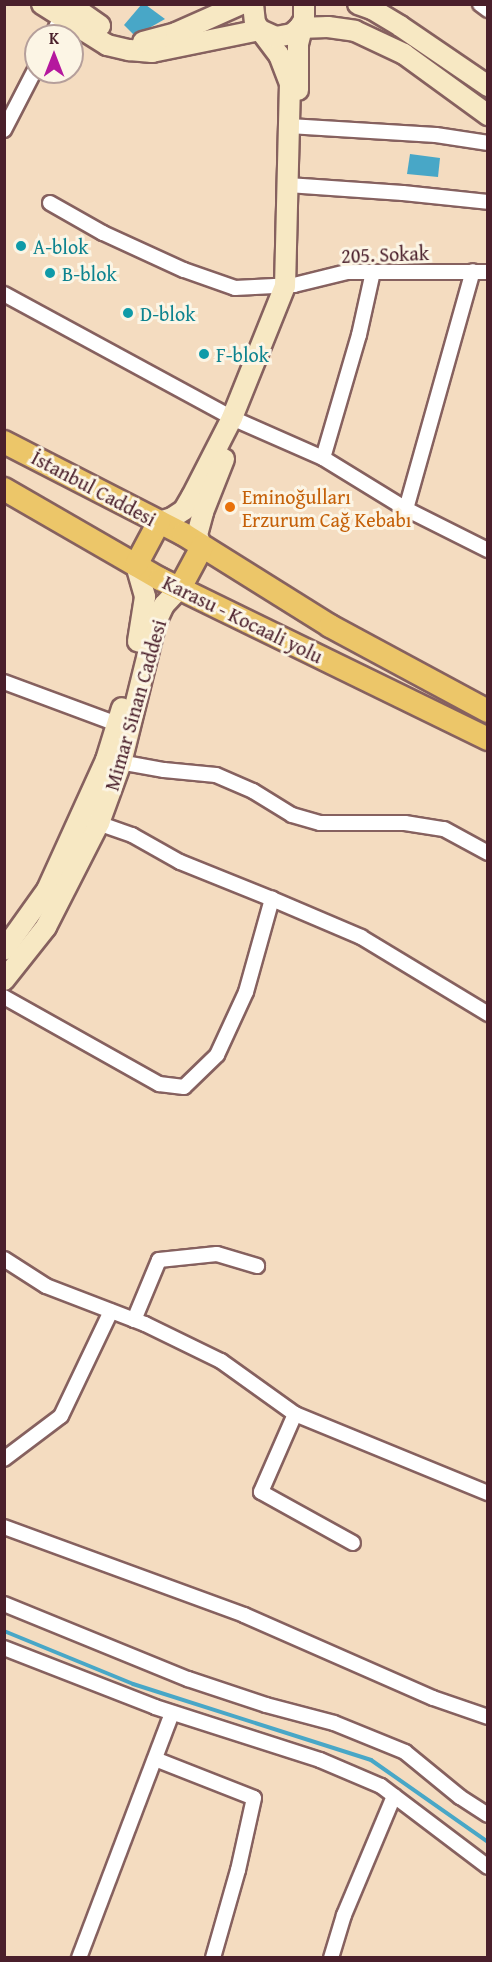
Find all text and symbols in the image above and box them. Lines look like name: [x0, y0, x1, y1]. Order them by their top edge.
north arrow: [24, 24, 84, 84]
text: K: [49, 26, 59, 50]
place label: A-blok: [33, 234, 88, 258]
marker: A-blok: [14, 239, 28, 253]
street label: 205. Sokak: [341, 240, 429, 268]
place label: B-blok: [62, 261, 117, 285]
marker: B-blok: [43, 266, 57, 280]
place label: D-blok: [140, 301, 195, 325]
marker: D-blok: [121, 306, 135, 320]
place label: F-blok: [216, 342, 269, 366]
marker: F-blok: [197, 347, 211, 361]
street label: İstanbul Caddesi: [28, 445, 160, 531]
place label: Eminoğulları Erzurum Cağ Kebabı: [242, 484, 411, 531]
marker: Eminoğulları Erzurum Cağ Kebabı: [223, 500, 237, 514]
street label: Karasu - Kocaali yolu: [159, 570, 327, 668]
street label: Mimar Sinan Caddesi: [99, 617, 171, 793]

